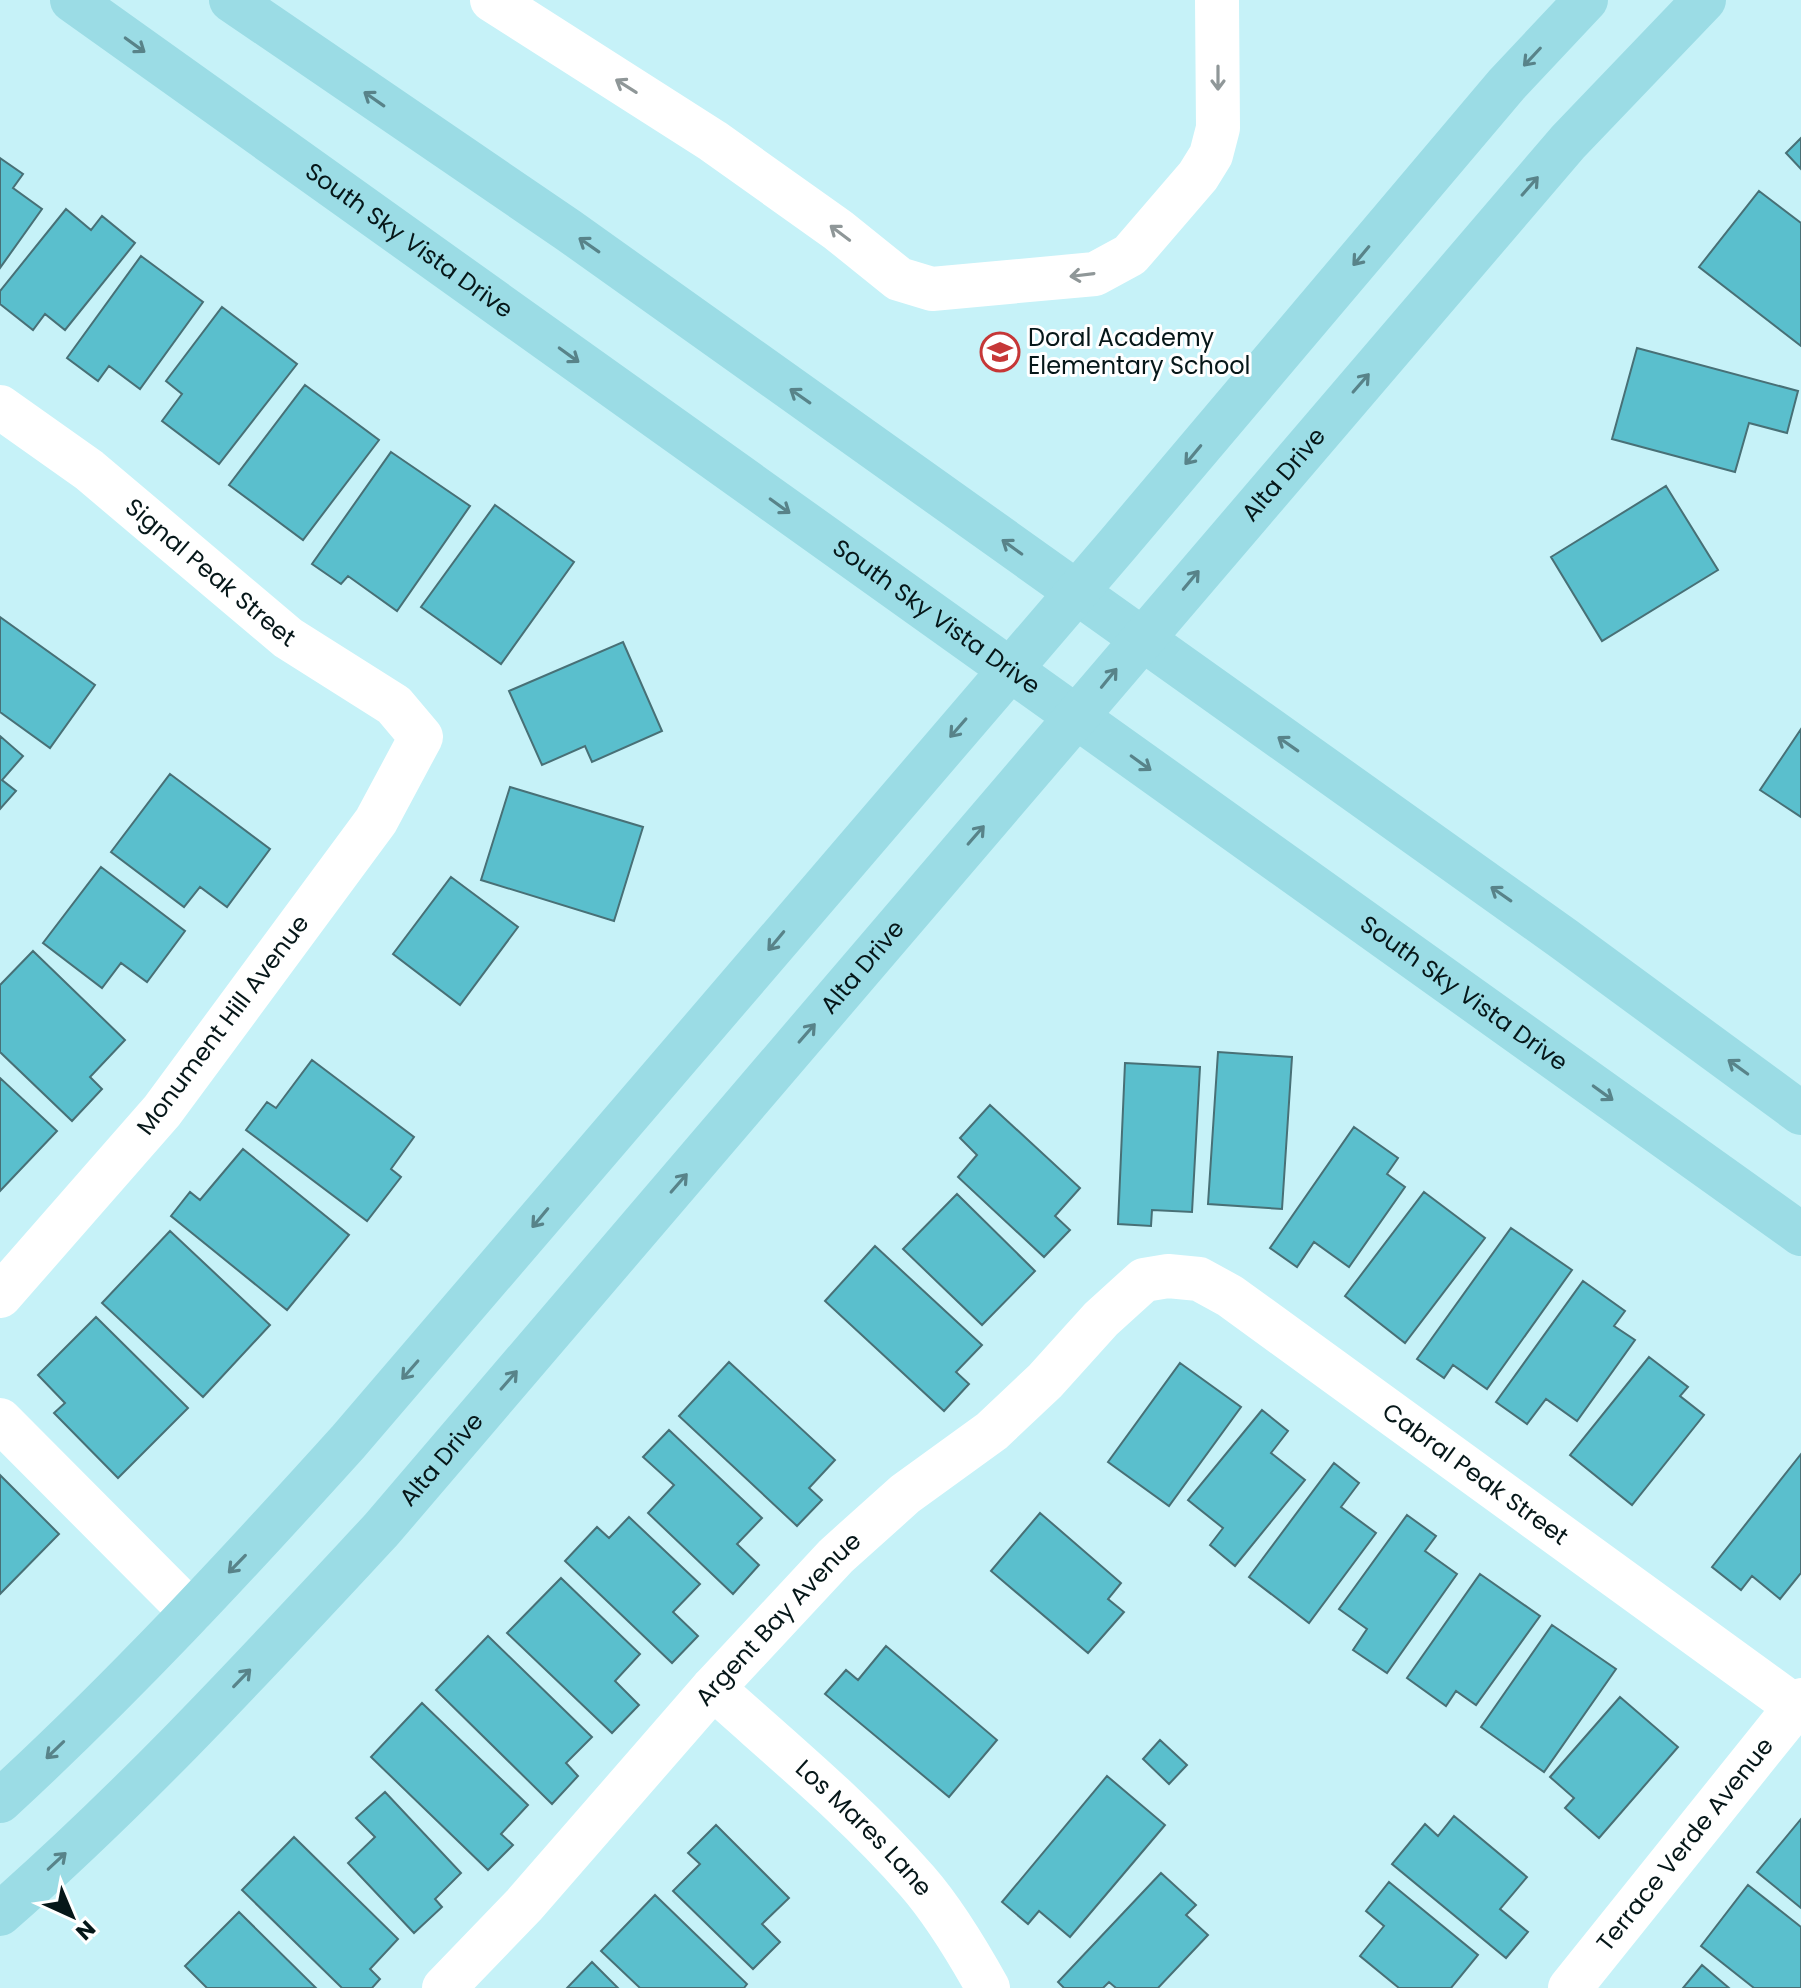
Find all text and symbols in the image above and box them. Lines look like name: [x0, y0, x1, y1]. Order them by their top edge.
one-way arrow: [124, 37, 146, 54]
one-way arrow: [1524, 46, 1542, 66]
one-way arrow: [1210, 64, 1226, 91]
one-way arrow: [615, 77, 638, 93]
one-way arrow: [363, 91, 385, 107]
street label: South Sky Vista Drive: [299, 155, 520, 326]
one-way arrow: [1521, 176, 1539, 196]
one-way arrow: [830, 224, 851, 241]
one-way arrow: [578, 237, 600, 253]
one-way arrow: [1352, 245, 1370, 266]
one-way arrow: [1069, 268, 1096, 283]
place label: Doral Academy Elementary School: [1028, 321, 1251, 382]
school or university icon: Doral Academy Elementary School: [979, 331, 1021, 373]
one-way arrow: [557, 347, 579, 363]
one-way arrow: [1351, 373, 1369, 393]
one-way arrow: [790, 388, 812, 404]
street label: Alta Drive: [1234, 420, 1333, 528]
one-way arrow: [1184, 444, 1202, 464]
street label: Signal Peak Street: [118, 490, 302, 655]
one-way arrow: [769, 498, 791, 514]
street label: South Sky Vista Drive: [826, 531, 1047, 702]
one-way arrow: [1002, 539, 1023, 556]
one-way arrow: [1182, 570, 1200, 590]
one-way arrow: [1101, 668, 1118, 689]
one-way arrow: [949, 717, 967, 737]
one-way arrow: [1278, 735, 1300, 752]
one-way arrow: [1130, 754, 1152, 771]
one-way arrow: [967, 825, 985, 846]
one-way arrow: [1490, 886, 1512, 902]
street label: South Sky Vista Drive: [1354, 907, 1575, 1078]
street label: Monument Hill Avenue: [129, 908, 316, 1142]
street label: Alta Drive: [813, 913, 912, 1021]
one-way arrow: [767, 930, 785, 951]
one-way arrow: [798, 1023, 816, 1043]
one-way arrow: [1728, 1059, 1749, 1076]
one-way arrow: [1592, 1084, 1614, 1101]
one-way arrow: [669, 1173, 687, 1194]
one-way arrow: [531, 1207, 549, 1228]
one-way arrow: [401, 1359, 419, 1380]
one-way arrow: [500, 1371, 518, 1391]
street label: Cabral Peak Street: [1376, 1395, 1575, 1552]
street label: Alta Drive: [391, 1405, 490, 1513]
street label: Argent Bay Avenue: [688, 1524, 868, 1713]
one-way arrow: [229, 1554, 247, 1574]
one-way arrow: [232, 1669, 251, 1688]
street label: Terrace Verde Avenue: [1589, 1730, 1781, 1958]
one-way arrow: [45, 1741, 65, 1760]
street label: Los Mares Lane: [789, 1752, 940, 1903]
one-way arrow: [47, 1852, 67, 1870]
north arrow: [32, 1876, 112, 1956]
text: N: [69, 1913, 102, 1947]

